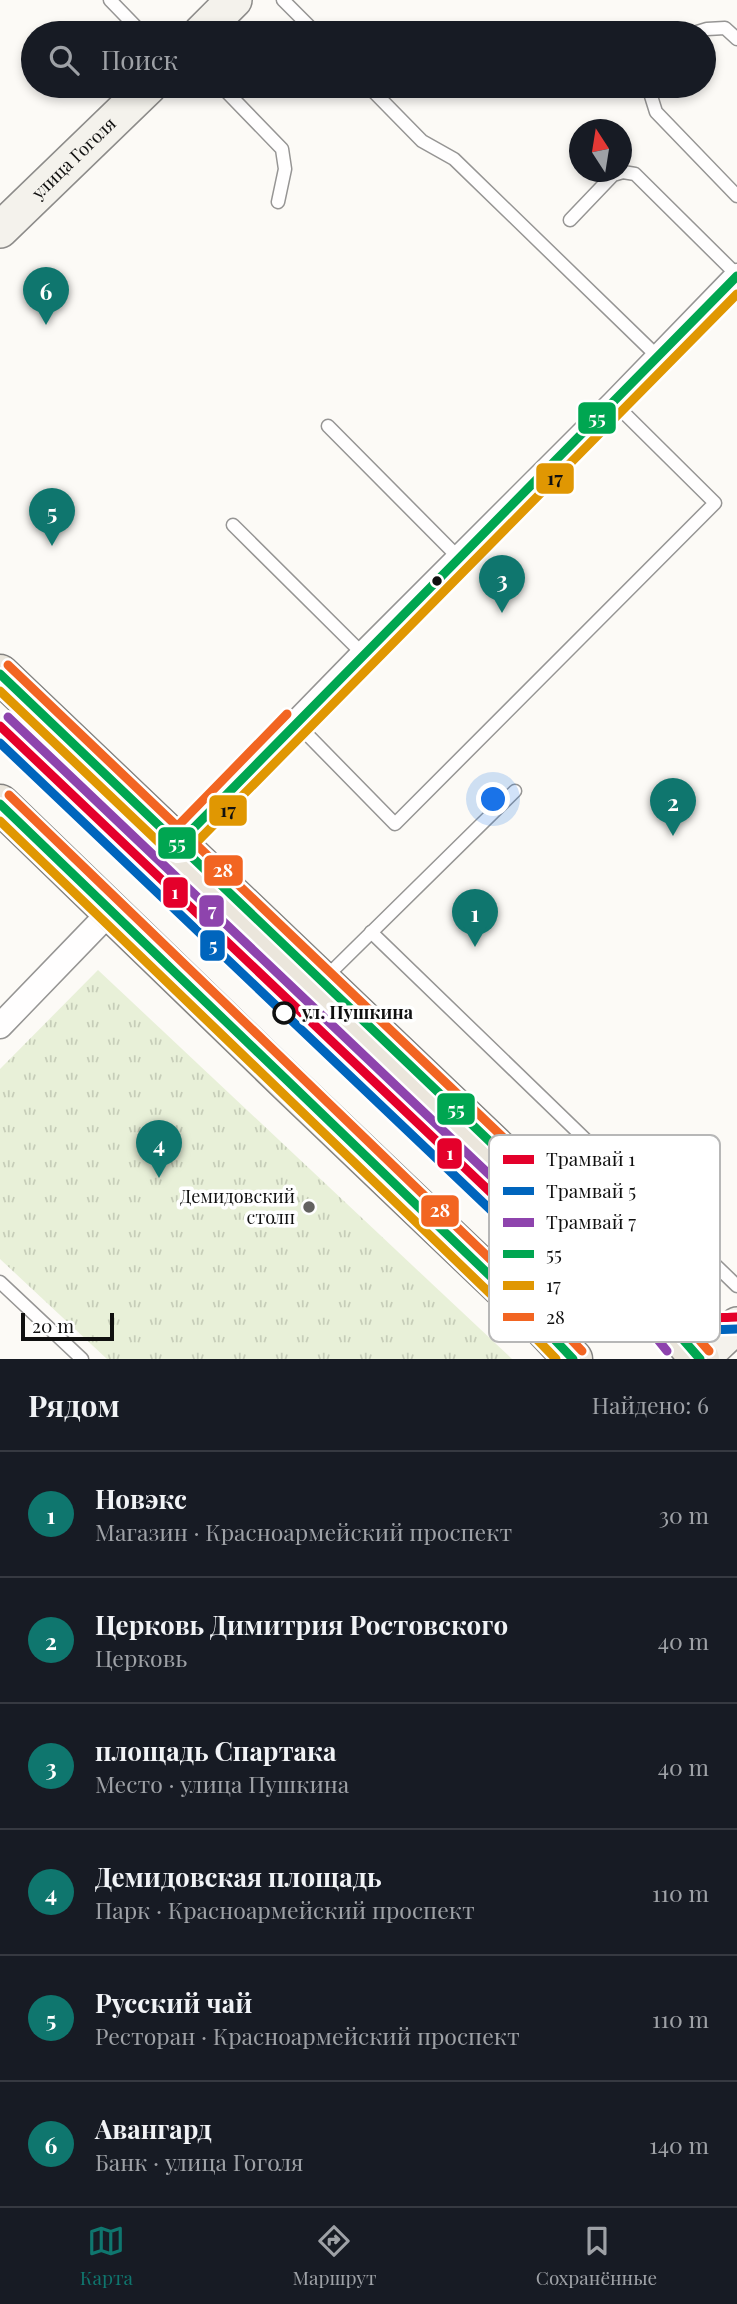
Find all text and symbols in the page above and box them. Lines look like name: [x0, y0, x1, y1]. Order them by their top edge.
search box: [21, 21, 716, 98]
icon: search: [45, 41, 83, 79]
text: Поиск: [101, 42, 178, 77]
street label: улица Гоголя: [25, 111, 121, 205]
north arrow: [569, 119, 632, 182]
pin: 6: [23, 267, 69, 325]
line badge: 55: [577, 401, 617, 435]
text: 55: [588, 404, 606, 430]
line badge: 17: [535, 462, 575, 495]
text: 17: [547, 464, 563, 490]
pin: 5: [29, 488, 75, 546]
pin: 3: [479, 555, 525, 613]
unlabelled marker: [430, 574, 444, 588]
pin: 2: [650, 778, 696, 836]
your location: [476, 782, 510, 816]
line badge: 17: [208, 794, 248, 827]
text: 17: [220, 796, 236, 822]
line badge: 55: [157, 826, 197, 860]
text: 55: [168, 829, 186, 855]
line badge: 28: [203, 854, 244, 887]
text: 28: [213, 856, 233, 882]
line badge: 1: [162, 876, 189, 909]
text: 1: [171, 878, 179, 904]
pin: 1: [452, 889, 498, 947]
line badge: 7: [198, 894, 225, 928]
text: 7: [208, 896, 217, 922]
line badge: 5: [199, 929, 226, 962]
text: 5: [209, 931, 218, 957]
place label: ул. Пушкина: [301, 1000, 414, 1024]
marker: ул. Пушкина: [273, 1002, 295, 1024]
line badge: 55: [436, 1092, 476, 1126]
text: 55: [447, 1095, 465, 1121]
pin: 4: [136, 1120, 182, 1178]
legend: [489, 1135, 720, 1342]
line badge: 1: [436, 1137, 463, 1170]
text: 1: [446, 1139, 454, 1165]
text: Трамвай 1: [546, 1145, 635, 1171]
text: Трамвай 5: [546, 1177, 636, 1203]
place label: Демидовский столп: [180, 1184, 295, 1229]
line badge: 28: [420, 1194, 460, 1228]
text: 28: [430, 1196, 450, 1222]
marker: Демидовский столп: [301, 1199, 317, 1215]
text: Трамвай 7: [546, 1208, 636, 1234]
text: 55: [546, 1240, 562, 1266]
text: 17: [546, 1271, 561, 1297]
text: 28: [546, 1303, 565, 1329]
scale bar: [21, 1310, 114, 1342]
text: 20 m: [32, 1312, 74, 1338]
text: Рядом: [28, 1385, 120, 1425]
text: Найдено: 6: [592, 1389, 709, 1420]
text: Новэкс: [95, 1481, 187, 1516]
text: 1: [47, 1499, 55, 1530]
text: 30 m: [659, 1499, 709, 1530]
text: Магазин · Красноармейский проспект: [95, 1516, 512, 1547]
text: Церковь Димитрия Ростовского: [95, 1607, 508, 1642]
text: 2: [45, 1625, 57, 1656]
text: 40 m: [658, 1625, 709, 1656]
text: Церковь: [95, 1642, 187, 1673]
text: площадь Спартака: [95, 1733, 337, 1768]
text: 3: [45, 1751, 57, 1782]
text: 40 m: [658, 1751, 709, 1782]
text: Место · улица Пушкина: [95, 1768, 349, 1799]
text: Демидовская площадь: [95, 1859, 382, 1894]
text: 4: [45, 1877, 57, 1908]
text: 110 m: [652, 1877, 709, 1908]
text: Парк · Красноармейский проспект: [95, 1894, 475, 1925]
text: Русский чай: [95, 1985, 252, 2020]
text: 5: [46, 2003, 56, 2034]
text: 110 m: [652, 2003, 709, 2034]
text: Ресторан · Красноармейский проспект: [95, 2020, 520, 2051]
text: Авангард: [95, 2111, 212, 2146]
text: 6: [45, 2129, 57, 2160]
text: 140 m: [649, 2129, 709, 2160]
text: Банк · улица Гоголя: [95, 2146, 303, 2177]
tab: Карта: [80, 2222, 133, 2290]
tab: Маршрут: [293, 2222, 376, 2290]
tab: Сохранённые: [536, 2222, 657, 2290]

